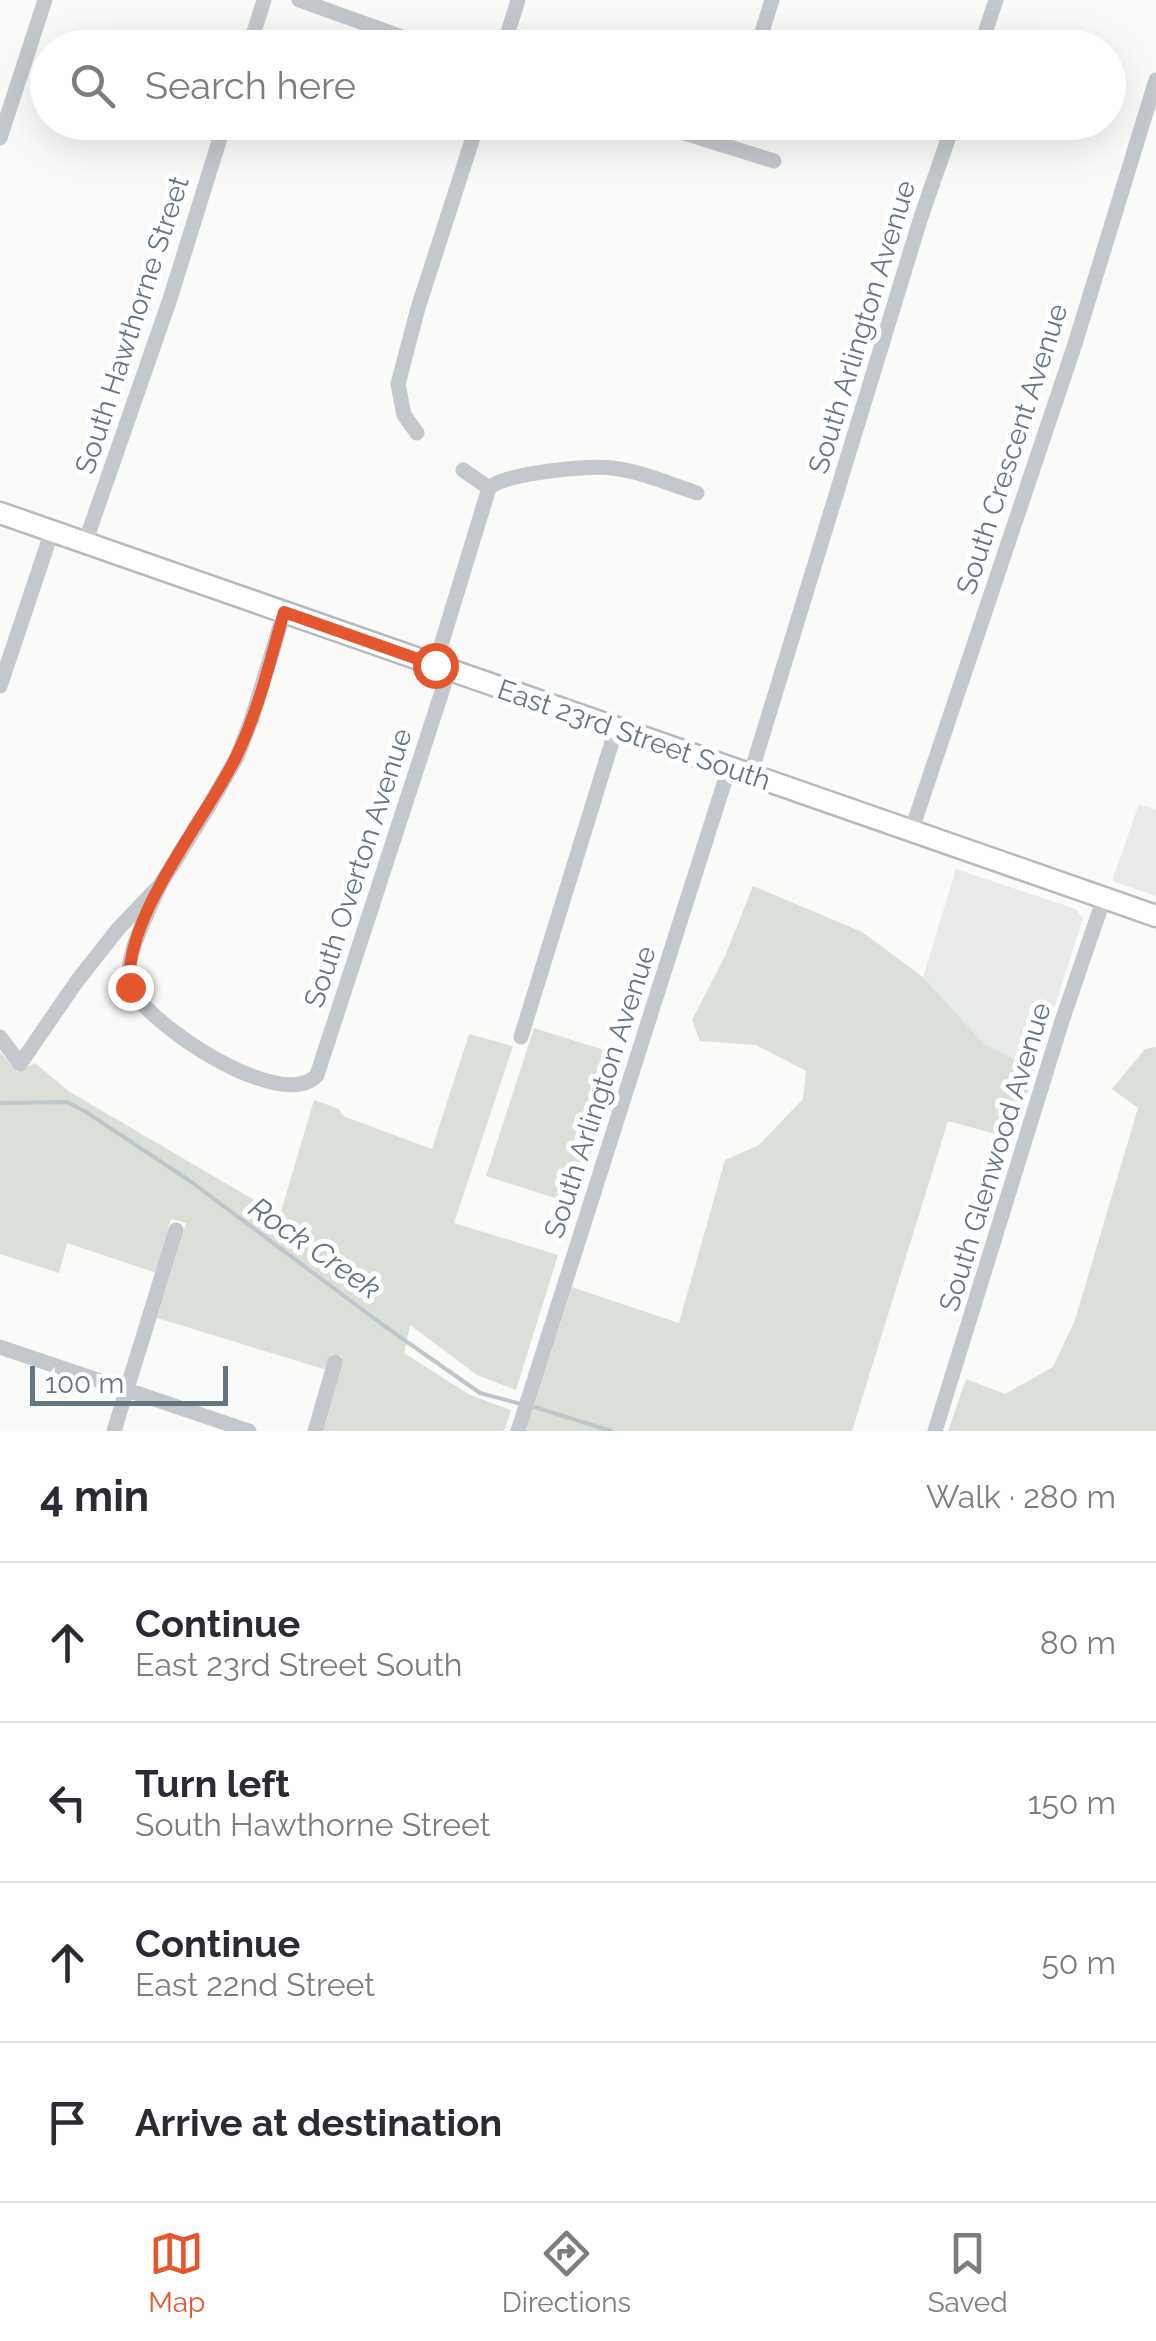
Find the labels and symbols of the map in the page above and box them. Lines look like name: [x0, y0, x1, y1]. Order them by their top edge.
street label: South Hawthorne Street: [68, 171, 196, 478]
street label: South Arlington Avenue: [802, 176, 922, 478]
street label: South Crescent Avenue: [949, 300, 1075, 598]
route start: [413, 643, 459, 689]
street label: East 23rd Street South: [493, 673, 775, 797]
street label: South Overton Avenue: [297, 724, 419, 1012]
street label: South Arlington Avenue: [537, 942, 663, 1242]
route end: [108, 965, 154, 1011]
street label: South Glenwood Avenue: [932, 999, 1058, 1315]
water label: Rock Creek: [242, 1190, 388, 1306]
scale bar: [30, 1361, 228, 1406]

